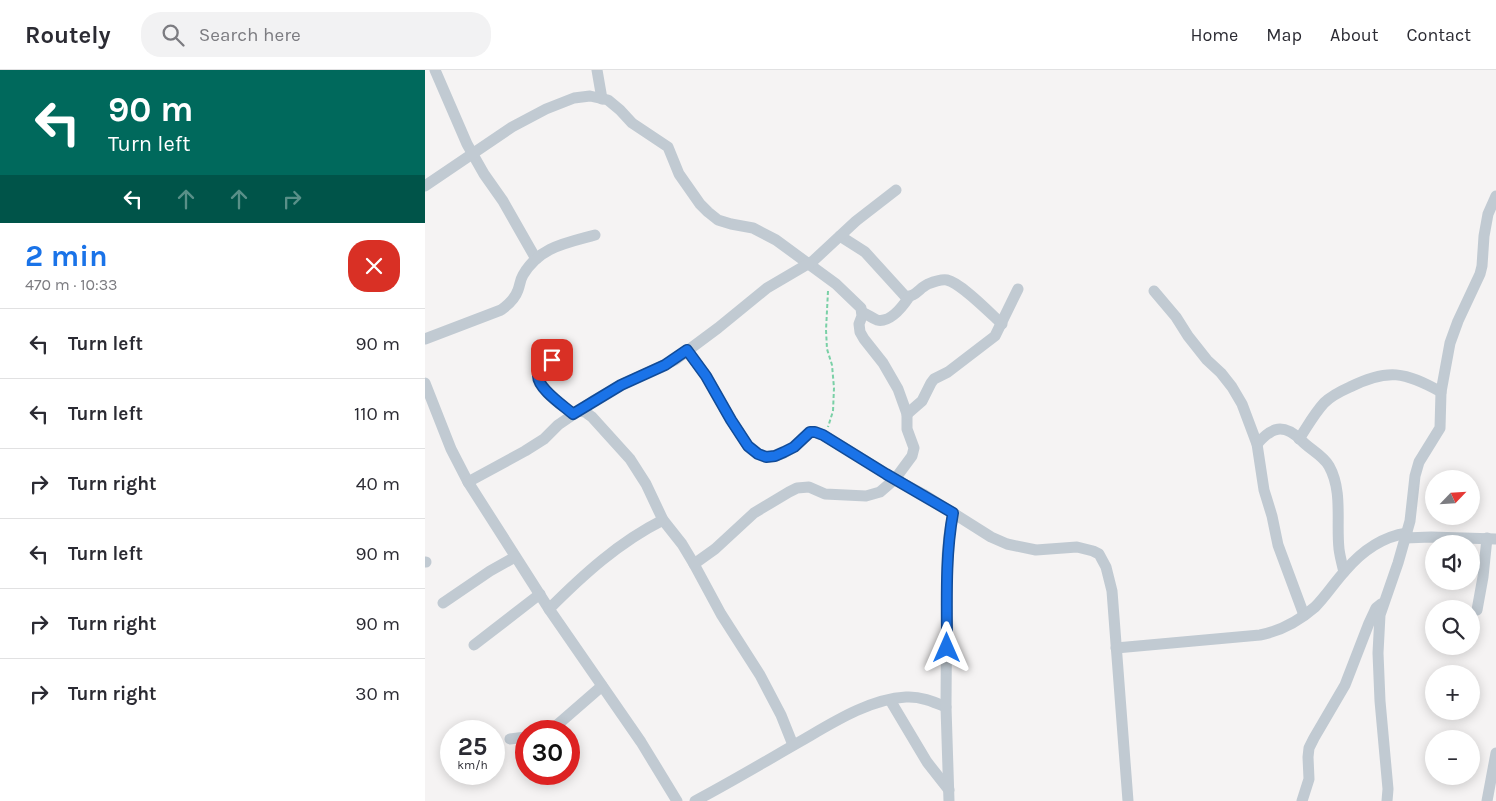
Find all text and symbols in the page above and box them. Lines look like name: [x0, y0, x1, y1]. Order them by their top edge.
search box: [141, 12, 491, 57]
text: Routely: [25, 21, 111, 49]
icon: search: [159, 21, 187, 49]
text: Search here: [199, 24, 301, 46]
text: Home: [1190, 24, 1238, 46]
text: Map: [1266, 24, 1302, 46]
text: About: [1330, 24, 1379, 46]
text: Contact: [1407, 24, 1471, 46]
text: 90 m: [108, 89, 194, 130]
icon: left: [25, 90, 90, 155]
text: Turn left: [108, 131, 191, 157]
icon: left: [119, 185, 147, 213]
icon: ahead: [172, 185, 200, 213]
icon: ahead: [225, 185, 253, 213]
icon: right: [278, 185, 306, 213]
text: 2 min: [25, 238, 108, 274]
button: close: [348, 240, 400, 292]
text: 470 m · 10:33: [25, 275, 118, 294]
icon: left: [25, 330, 53, 358]
text: Turn left: [68, 333, 143, 355]
text: 90 m: [355, 333, 400, 355]
pin: [531, 339, 573, 381]
icon: arrive: [538, 346, 566, 374]
icon: left: [25, 400, 53, 428]
text: Turn left: [68, 403, 143, 425]
text: 110 m: [354, 403, 400, 425]
icon: right: [25, 470, 53, 498]
north arrow: [1425, 470, 1480, 525]
map controls: [1425, 470, 1480, 785]
text: Turn right: [68, 473, 157, 495]
text: 40 m: [356, 473, 400, 495]
button: sound: [1425, 535, 1480, 590]
icon: left: [25, 540, 53, 568]
text: Turn left: [68, 543, 143, 565]
text: 90 m: [355, 543, 400, 565]
button: search: [1425, 600, 1480, 655]
icon: right: [25, 610, 53, 638]
text: Turn right: [68, 613, 157, 635]
text: 90 m: [355, 613, 400, 635]
position arrow: [920, 621, 972, 673]
button: +: [1425, 665, 1480, 720]
icon: right: [25, 680, 53, 708]
text: Turn right: [68, 683, 157, 705]
text: 30 m: [355, 683, 400, 705]
speed limit sign: 30: [515, 720, 580, 785]
button: −: [1425, 730, 1480, 785]
text: 25: [458, 732, 487, 761]
text: km/h: [457, 758, 488, 772]

